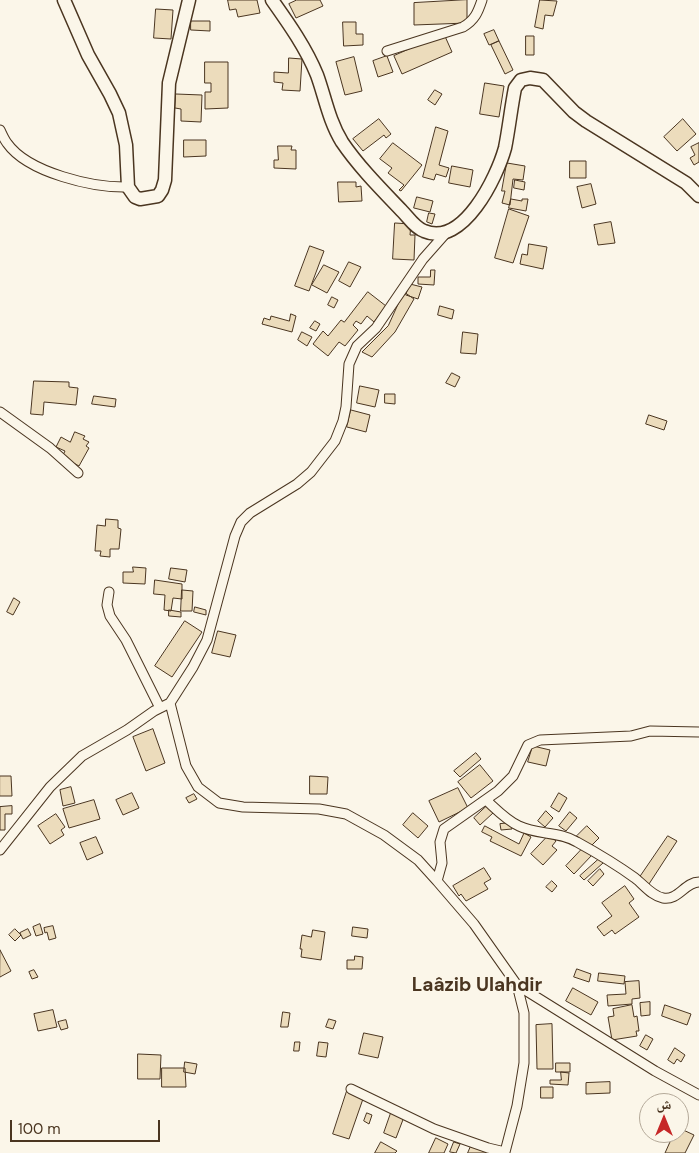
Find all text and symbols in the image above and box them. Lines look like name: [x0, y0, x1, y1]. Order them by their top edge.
district label: Laâzib Ulahdir: [412, 975, 542, 997]
north arrow: [639, 1093, 689, 1143]
text: ش: [657, 1095, 671, 1113]
scale bar: [12, 1110, 162, 1142]
text: 100 m: [18, 1119, 61, 1139]

